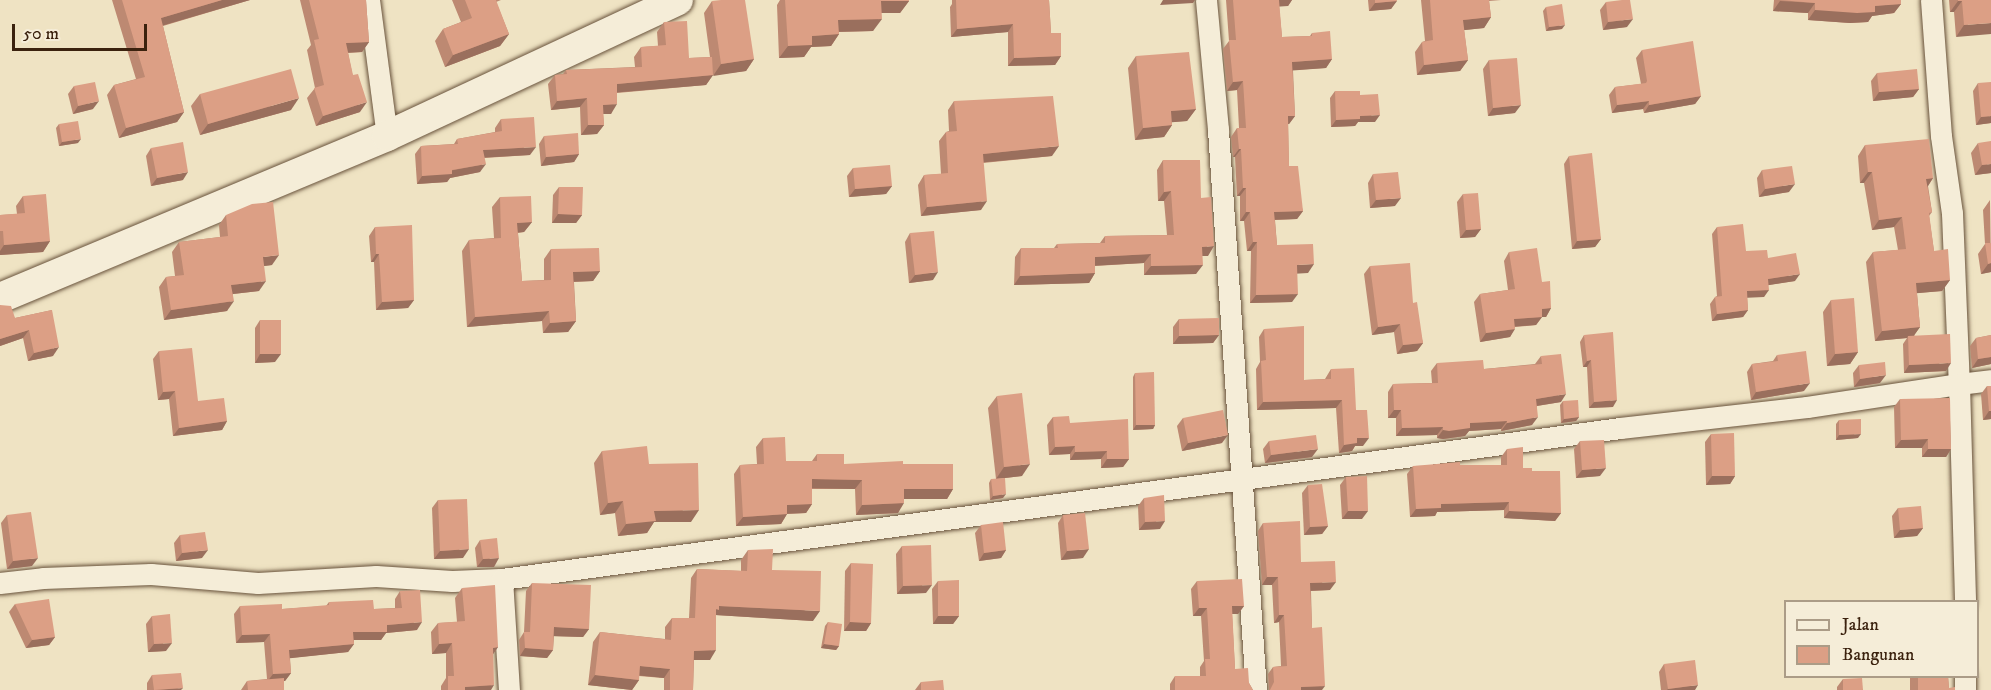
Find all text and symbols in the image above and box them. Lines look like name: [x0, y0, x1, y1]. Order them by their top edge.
scale bar: [15, 12, 150, 50]
text: 50 m: [23, 23, 59, 45]
legend: [1784, 600, 1979, 678]
text: Jalan: [1842, 614, 1879, 636]
text: Bangunan: [1842, 644, 1914, 666]

